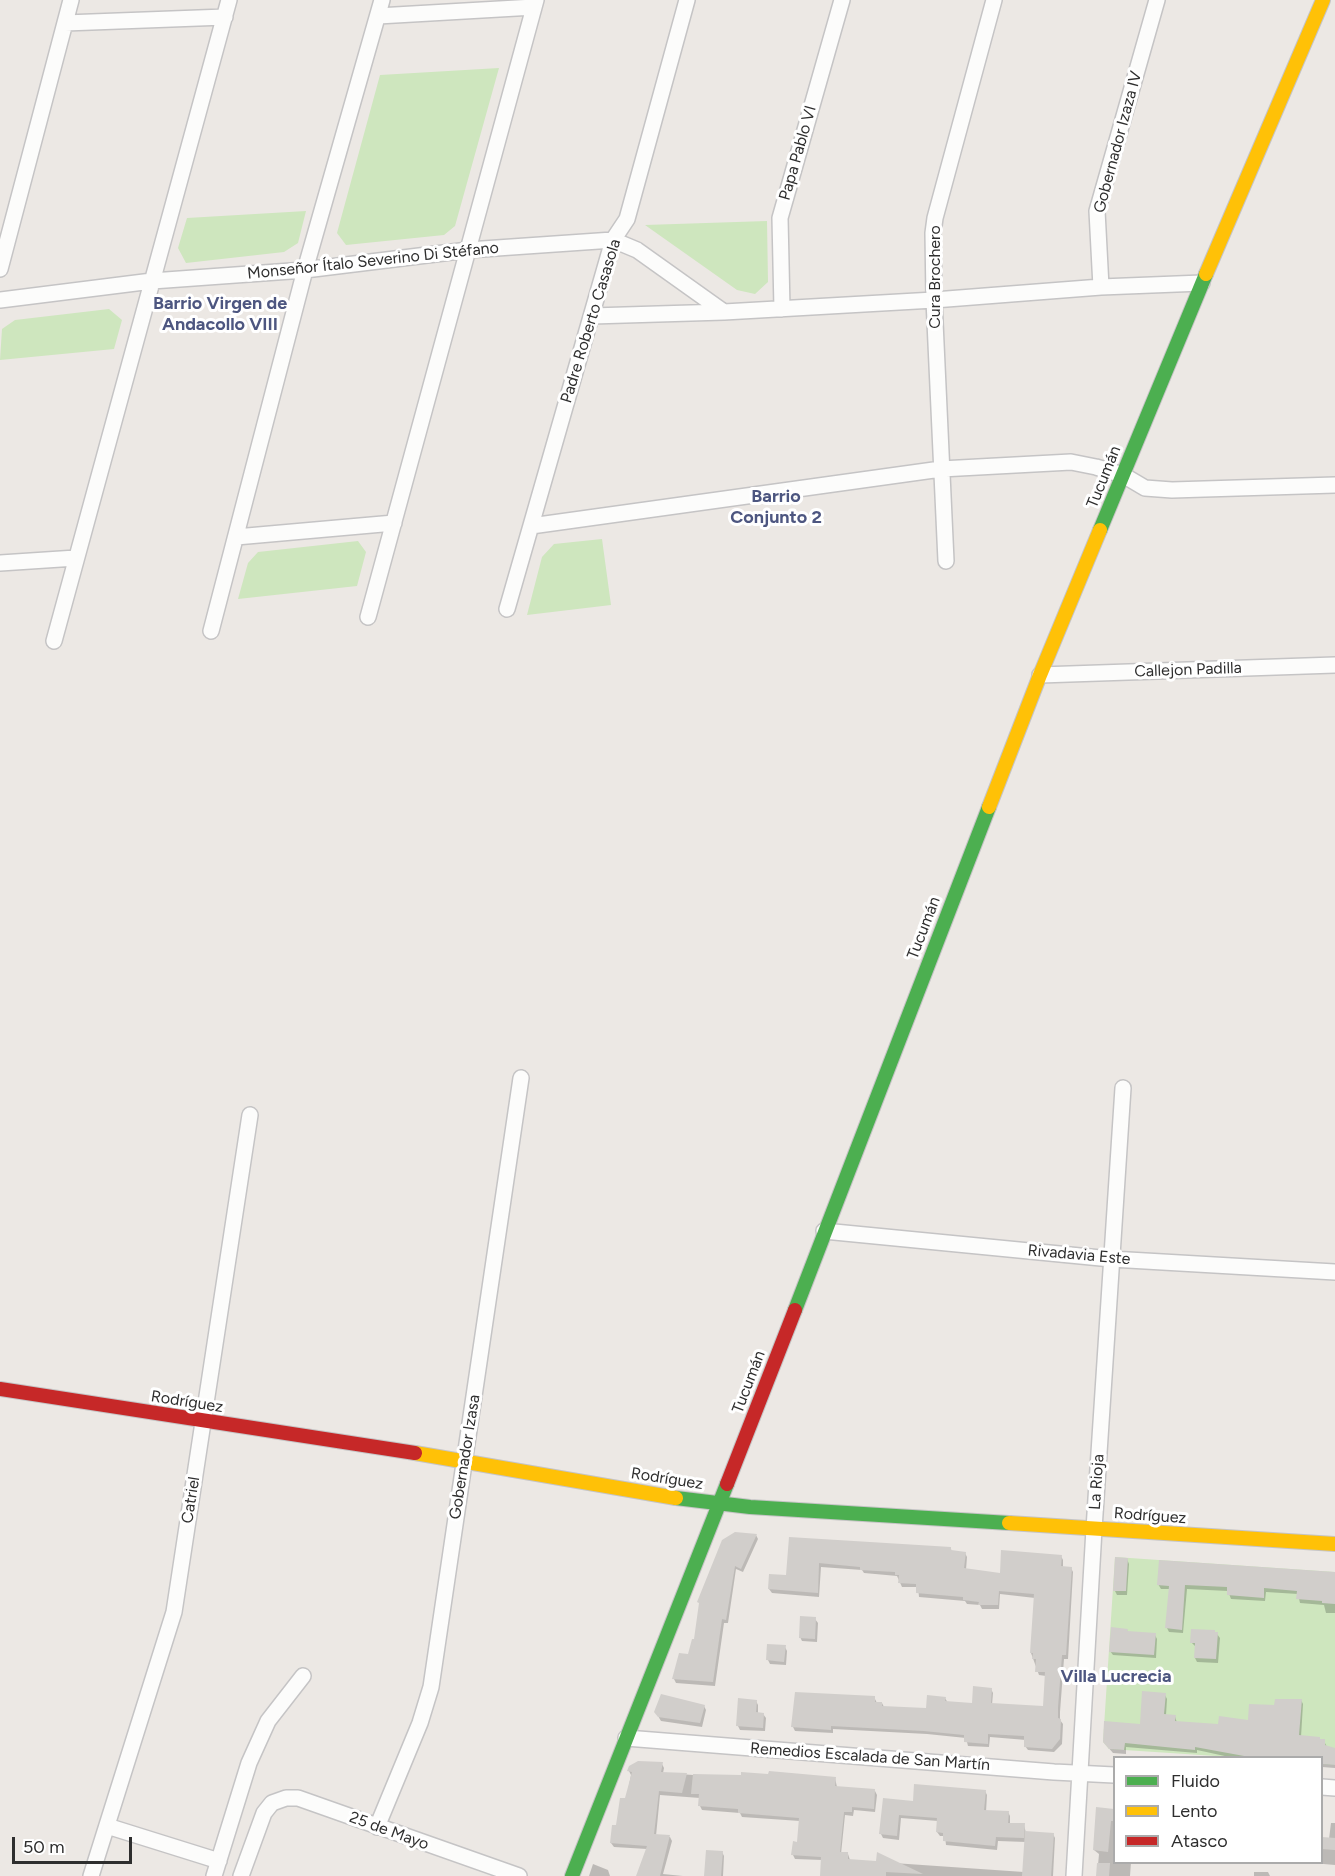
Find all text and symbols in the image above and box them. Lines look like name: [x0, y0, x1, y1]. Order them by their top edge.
street label: Gobernador Izaza IV: [1090, 69, 1146, 215]
street label: Papa Pablo VI: [775, 103, 821, 203]
street label: Cura Brochero: [925, 225, 945, 329]
street label: Padre Roberto Casasola: [557, 237, 625, 405]
street label: Monseñor Ítalo Severino Di Stéfano: [246, 238, 500, 284]
district label: Barrio Virgen de Andacollo VIII: [153, 293, 287, 336]
street label: Tucumán: [1083, 443, 1125, 511]
district label: Barrio Conjunto 2: [730, 486, 822, 528]
street label: Callejon Padilla: [1134, 659, 1242, 681]
street label: Tucumán: [903, 894, 945, 962]
street label: Rivadavia Este: [1027, 1241, 1131, 1269]
street label: Tucumán: [728, 1348, 770, 1416]
street label: Rodríguez: [150, 1387, 224, 1417]
street label: Gobernador Izasa: [446, 1393, 484, 1521]
street label: La Rioja: [1085, 1453, 1109, 1511]
street label: Rodríguez: [630, 1464, 704, 1494]
street label: Catriel: [178, 1475, 204, 1525]
street label: Rodríguez: [1113, 1504, 1187, 1528]
district label: Villa Lucrecia: [1060, 1666, 1172, 1688]
street label: Remedios Escalada de San Martín: [749, 1739, 991, 1775]
legend: [1113, 1756, 1323, 1864]
text: Fluido: [1171, 1770, 1220, 1792]
text: Lento: [1171, 1800, 1217, 1822]
street label: 25 de Mayo: [347, 1808, 431, 1854]
scale bar: [15, 1825, 135, 1863]
text: Atasco: [1171, 1830, 1228, 1852]
text: 50 m: [23, 1836, 65, 1858]

